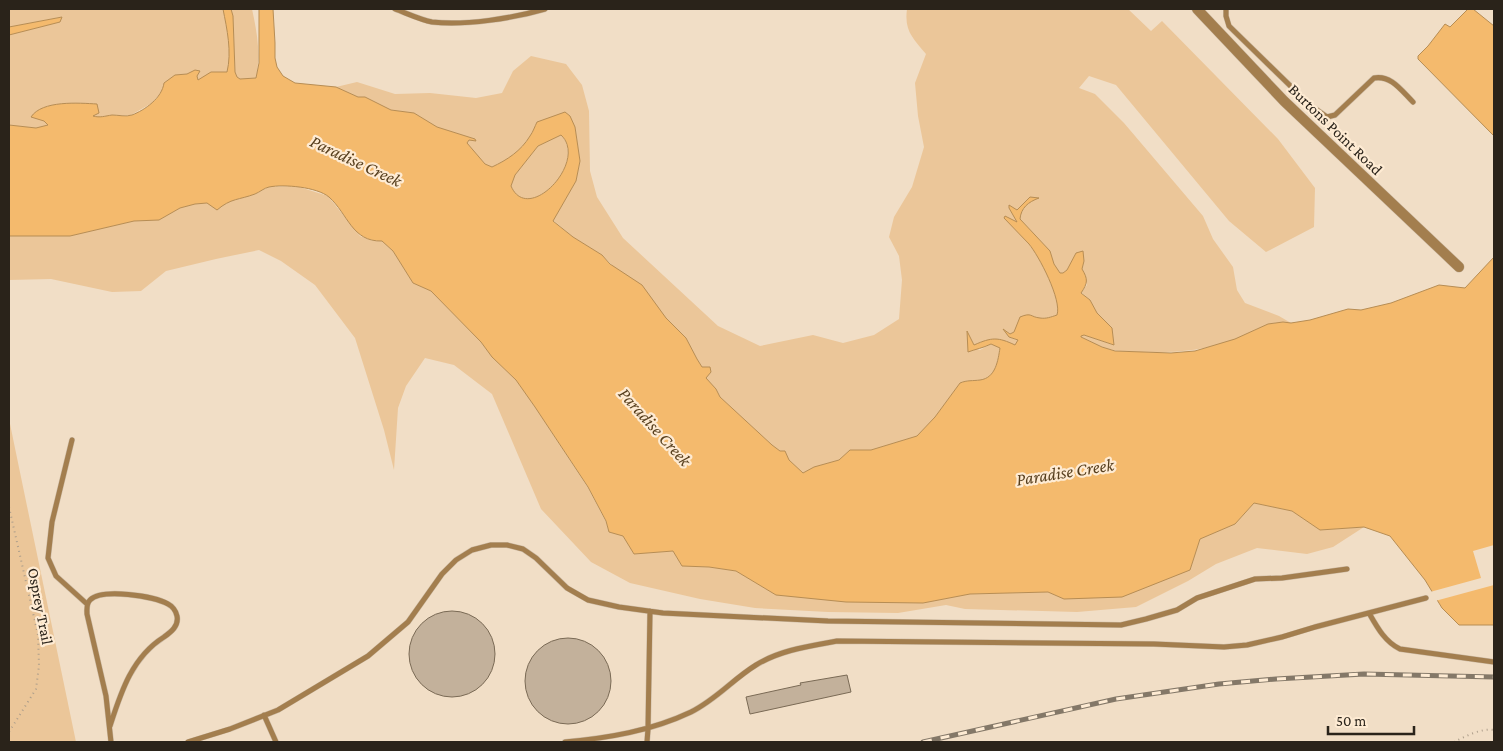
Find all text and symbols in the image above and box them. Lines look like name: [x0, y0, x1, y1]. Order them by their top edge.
street label: Burtons Point Road: [1285, 80, 1386, 179]
water label: Paradise Creek: [307, 131, 406, 191]
water label: Paradise Creek: [615, 384, 696, 471]
water label: Paradise Creek: [1015, 454, 1116, 490]
street label: Osprey Trail: [24, 566, 56, 646]
scale bar: [1328, 704, 1414, 736]
text: 50 m: [1336, 713, 1366, 729]

